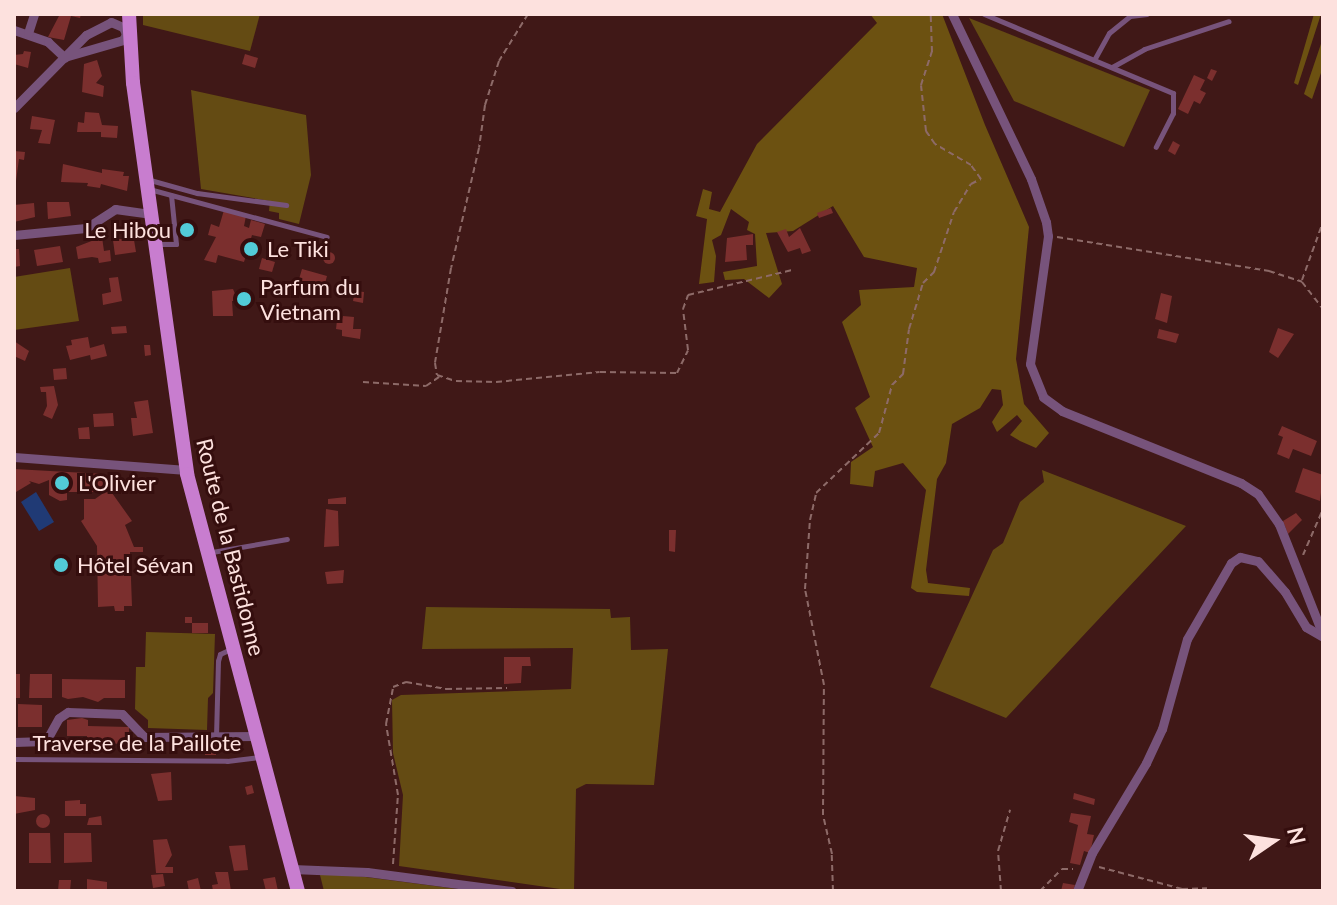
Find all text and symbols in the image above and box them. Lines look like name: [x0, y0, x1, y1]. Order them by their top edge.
place label: Le Hibou: [84, 217, 171, 243]
marker: Le Hibou: [178, 221, 196, 239]
place label: Le Tiki: [267, 236, 329, 262]
marker: Le Tiki: [242, 240, 260, 258]
place label: Parfum du Vietnam: [260, 273, 360, 324]
marker: Parfum du Vietnam: [235, 290, 253, 308]
street label: Route de la Bastidonne: [191, 436, 271, 658]
place label: L'Olivier: [78, 470, 156, 496]
marker: L'Olivier: [53, 474, 71, 492]
place label: Hôtel Sévan: [77, 552, 194, 578]
marker: Hôtel Sévan: [52, 556, 70, 574]
street label: Traverse de la Paillote: [33, 730, 241, 756]
north arrow: [1233, 801, 1313, 881]
text: N: [1282, 824, 1312, 847]

